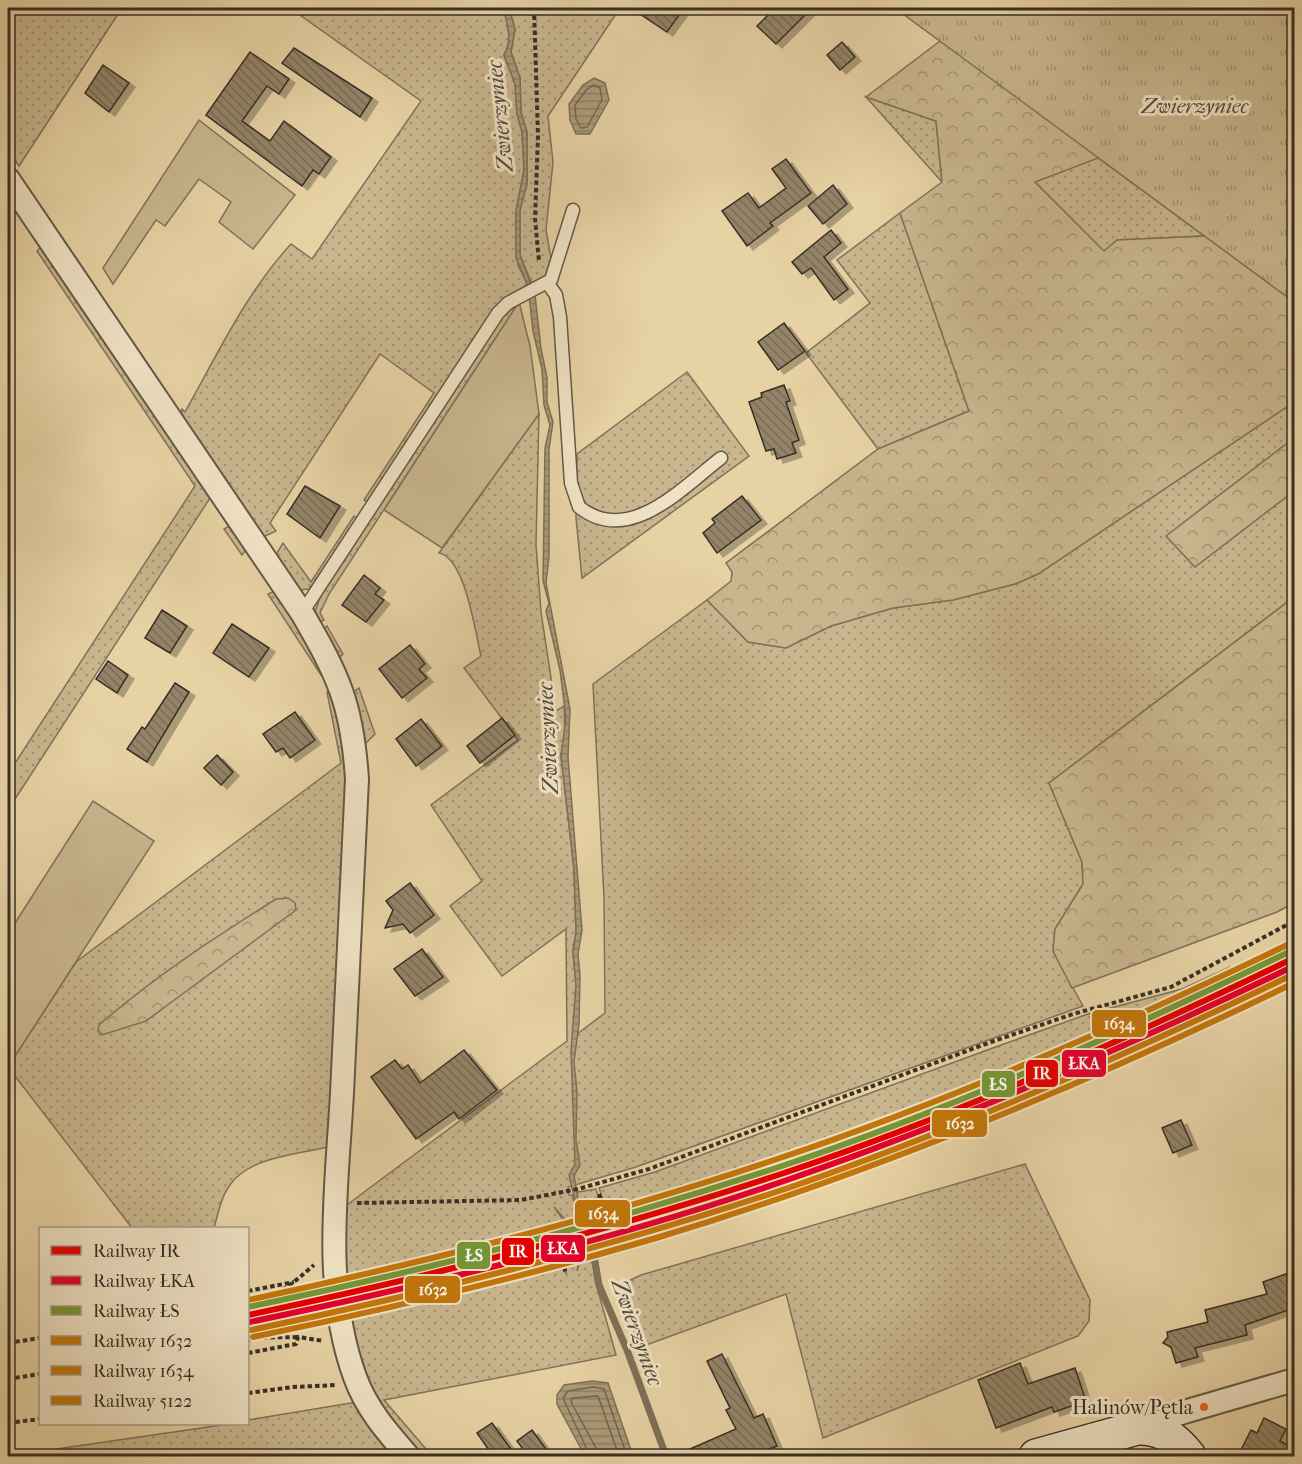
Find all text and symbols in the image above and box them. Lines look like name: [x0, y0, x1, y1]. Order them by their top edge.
water label: Zwierzyniec: [481, 58, 519, 175]
park label: Zwierzyniec: [1140, 94, 1249, 118]
water label: Zwierzyniec: [532, 681, 564, 796]
line badge: 1634: [1091, 1009, 1147, 1038]
text: 1634: [1104, 1014, 1136, 1034]
line badge: ŁKA: [1061, 1049, 1107, 1078]
text: ŁKA: [1068, 1054, 1100, 1073]
line badge: IR: [1025, 1059, 1059, 1088]
text: IR: [1033, 1064, 1052, 1083]
line badge: ŁS: [981, 1070, 1016, 1098]
text: ŁS: [989, 1075, 1007, 1094]
line badge: 1632: [931, 1109, 988, 1138]
text: 1632: [945, 1114, 975, 1134]
line badge: 1634: [574, 1199, 631, 1228]
text: 1634: [588, 1204, 620, 1224]
legend: [39, 1227, 249, 1425]
line badge: ŁKA: [540, 1234, 586, 1263]
line badge: IR: [501, 1237, 535, 1266]
text: ŁKA: [547, 1239, 579, 1258]
text: Railway IR: [93, 1241, 180, 1262]
line badge: ŁS: [456, 1241, 491, 1270]
text: IR: [509, 1242, 528, 1261]
text: ŁS: [465, 1246, 483, 1265]
text: Railway ŁKA: [93, 1271, 195, 1292]
water label: Zwierzyniec: [605, 1274, 669, 1390]
line badge: 1632: [404, 1275, 461, 1304]
text: 1632: [418, 1280, 448, 1300]
text: Railway ŁS: [93, 1301, 180, 1322]
text: Railway 1632: [93, 1331, 192, 1352]
text: Railway 1634: [93, 1361, 194, 1382]
text: Railway 5122: [93, 1391, 192, 1412]
place label: Halinów/Pętla: [1072, 1396, 1194, 1419]
marker: Halinów/Pętla: [1198, 1401, 1210, 1413]

